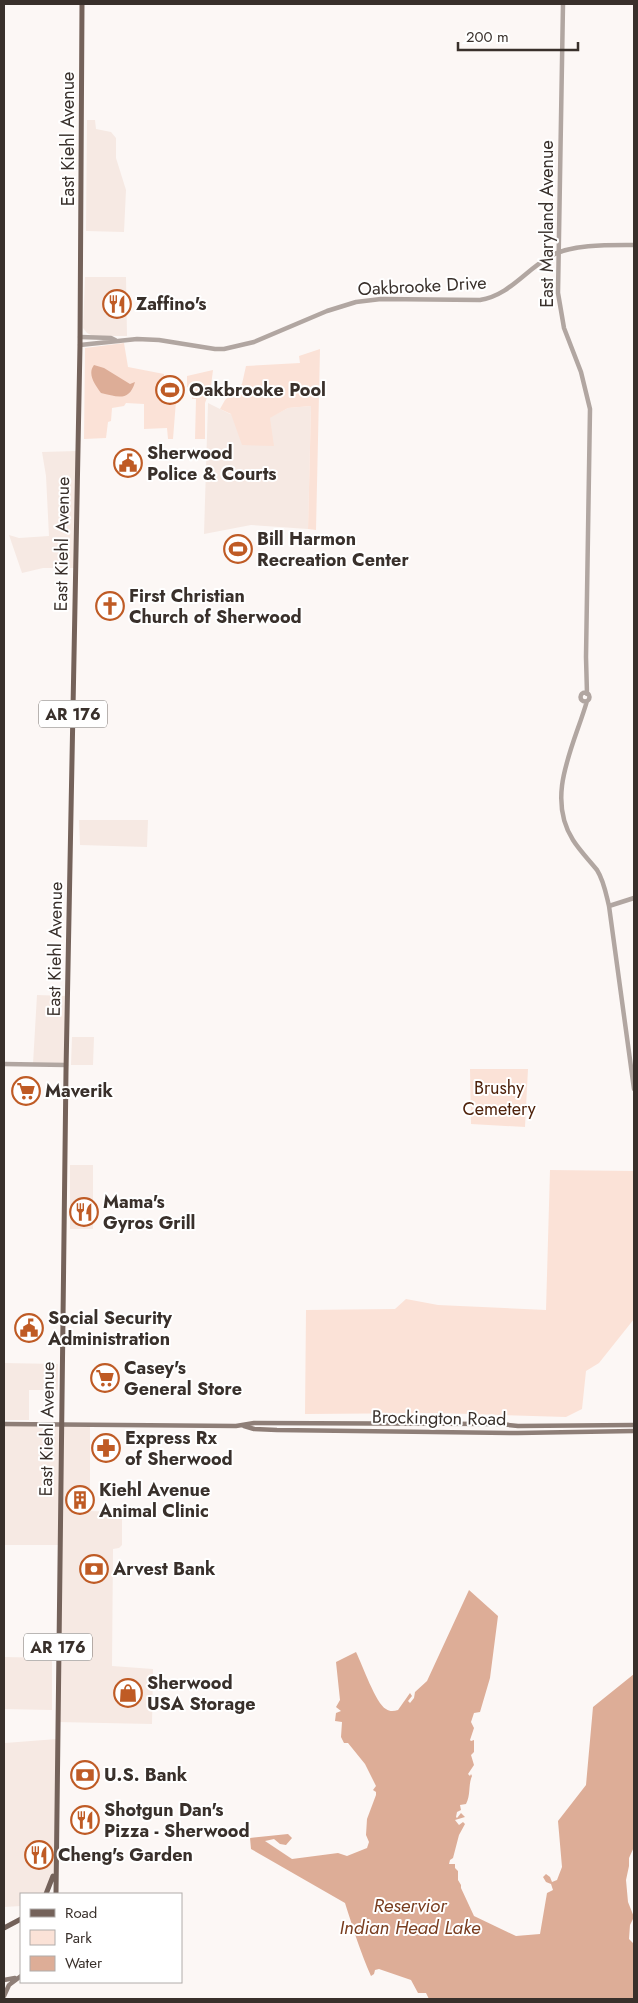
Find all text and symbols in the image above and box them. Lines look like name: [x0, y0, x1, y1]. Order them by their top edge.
scale bar: [458, 20, 578, 52]
text: 200 m: [466, 26, 509, 48]
street label: East Kiehl Avenue: [55, 72, 81, 206]
street label: East Maryland Avenue: [534, 140, 560, 308]
street label: Oakbrooke Drive: [357, 270, 487, 302]
restaurant icon: Zaffino's: [102, 289, 132, 319]
place label: Zaffino's: [136, 291, 207, 317]
sports icon: Oakbrooke Pool: [155, 375, 185, 405]
place label: Oakbrooke Pool: [189, 377, 326, 403]
place label: Sherwood Police & Courts: [147, 440, 277, 487]
public building icon: Sherwood Police & Courts: [113, 448, 143, 478]
street label: East Kiehl Avenue: [48, 476, 76, 612]
place label: Bill Harmon Recreation Center: [257, 526, 409, 573]
sports icon: Bill Harmon Recreation Center: [223, 534, 253, 564]
place label: First Christian Church of Sherwood: [129, 583, 302, 630]
church icon: First Christian Church of Sherwood: [95, 591, 125, 621]
road number: AR 176: [39, 701, 107, 728]
street label: East Kiehl Avenue: [41, 881, 69, 1017]
park label: Brushy Cemetery: [462, 1075, 536, 1122]
supermarket icon: Maverik: [11, 1076, 41, 1106]
place label: Maverik: [45, 1078, 114, 1104]
place label: Mama's Gyros Grill: [103, 1189, 195, 1236]
restaurant icon: Mama's Gyros Grill: [69, 1197, 99, 1227]
place label: Social Security Administration: [47, 1305, 173, 1352]
public building icon: Social Security Administration: [14, 1313, 44, 1343]
place label: Casey's General Store: [124, 1355, 242, 1402]
street label: East Kiehl Avenue: [33, 1361, 61, 1497]
supermarket icon: Casey's General Store: [90, 1363, 120, 1393]
street label: Brockington Road: [372, 1404, 506, 1432]
place label: Express Rx of Sherwood: [125, 1425, 233, 1472]
pharmacy icon: Express Rx of Sherwood: [91, 1433, 121, 1463]
place label: Kiehl Avenue Animal Clinic: [98, 1477, 210, 1524]
building icon: Kiehl Avenue Animal Clinic: [65, 1485, 95, 1515]
bank icon: Arvest Bank: [79, 1554, 109, 1584]
place label: Arvest Bank: [112, 1556, 216, 1582]
road number: AR 176: [24, 1634, 92, 1660]
place label: Sherwood USA Storage: [147, 1670, 256, 1717]
shop icon: Sherwood USA Storage: [113, 1678, 143, 1708]
bank icon: U.S. Bank: [70, 1760, 100, 1790]
place label: U.S. Bank: [104, 1762, 188, 1788]
place label: Shotgun Dan's Pizza - Sherwood: [104, 1797, 250, 1844]
restaurant icon: Shotgun Dan's Pizza - Sherwood: [70, 1805, 100, 1835]
restaurant icon: Cheng's Garden: [24, 1840, 54, 1870]
place label: Cheng's Garden: [58, 1842, 193, 1868]
water label: Reservior Indian Head Lake: [340, 1892, 481, 1941]
legend: [20, 1893, 182, 1983]
text: Road: [65, 1902, 97, 1924]
text: Park: [65, 1927, 92, 1949]
text: Water: [65, 1952, 103, 1974]

